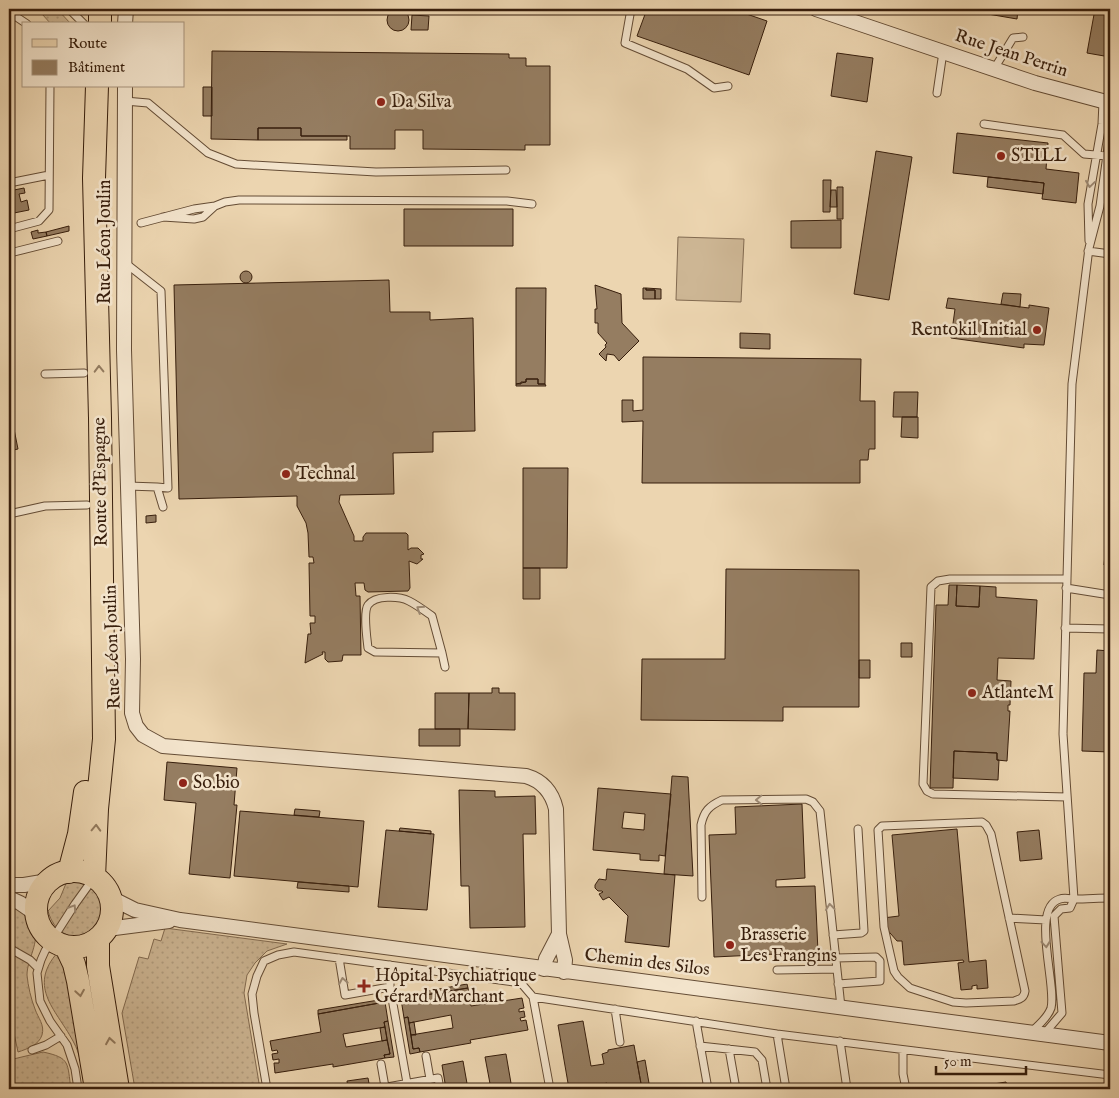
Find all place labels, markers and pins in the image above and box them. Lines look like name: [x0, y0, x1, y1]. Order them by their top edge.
place label: Da Silva: [391, 91, 452, 114]
marker: Da Silva: [375, 96, 387, 108]
place label: STILL: [1011, 145, 1067, 168]
marker: STILL: [995, 150, 1007, 162]
place label: Rentokil Initial: [911, 319, 1027, 342]
marker: Rentokil Initial: [1031, 324, 1043, 336]
place label: Technal: [296, 463, 355, 486]
marker: Technal: [280, 468, 292, 480]
place label: AtlanteM: [981, 682, 1054, 705]
marker: AtlanteM: [966, 687, 978, 699]
place label: So.bio: [193, 772, 240, 795]
marker: So.bio: [177, 777, 189, 789]
place label: Brasserie Les Frangins: [740, 924, 837, 968]
marker: Brasserie Les Frangins: [724, 939, 736, 951]
place label: Hôpital Psychiatrique Gérard Marchant: [375, 965, 536, 1009]
marker: Hôpital Psychiatrique Gérard Marchant: [357, 979, 371, 993]

